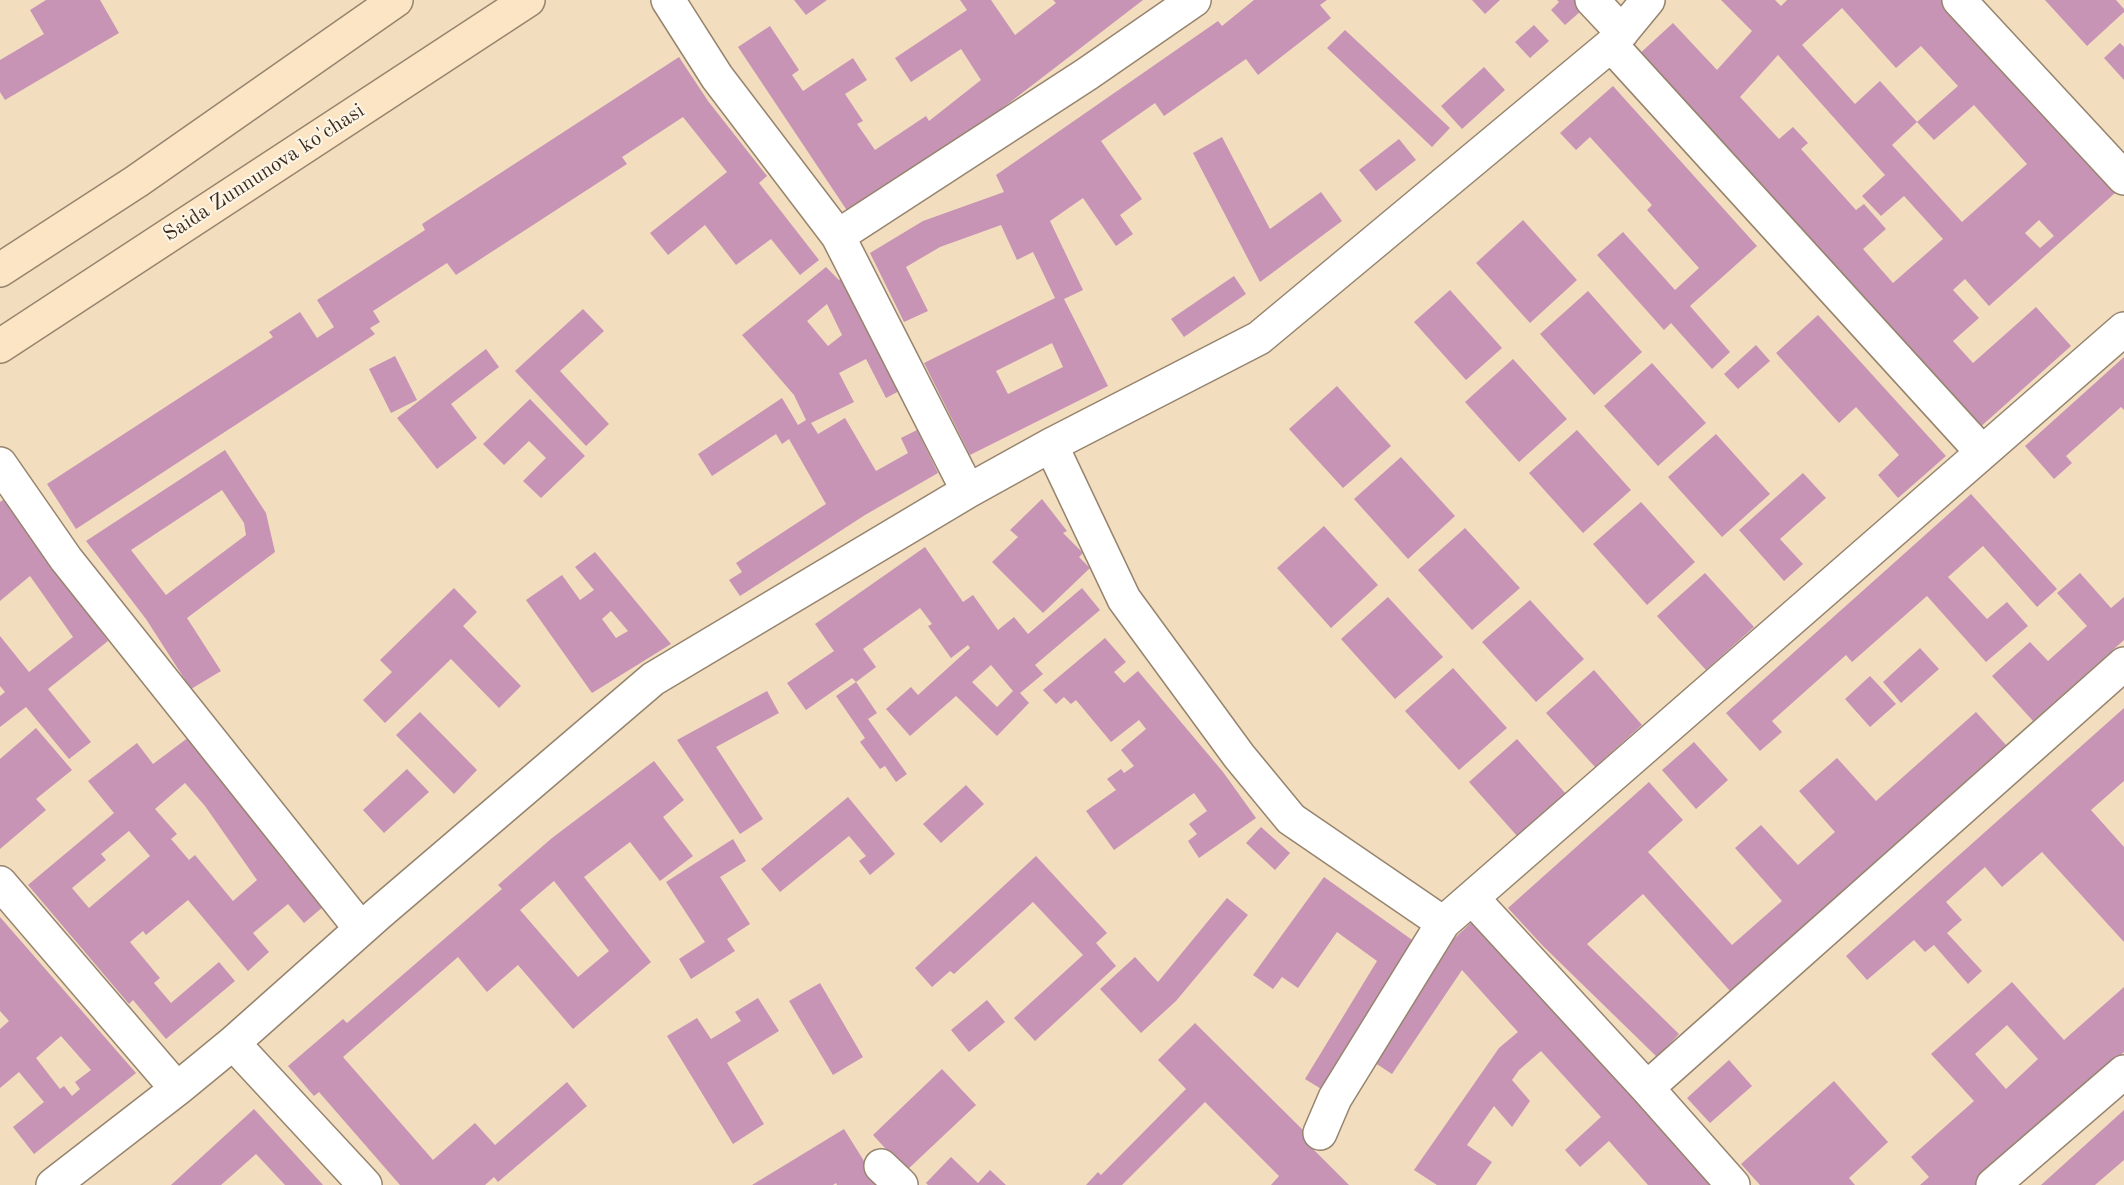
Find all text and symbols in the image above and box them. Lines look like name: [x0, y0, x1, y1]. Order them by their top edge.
street label: Saida Zunnunova ko'chasi: [159, 98, 369, 248]

